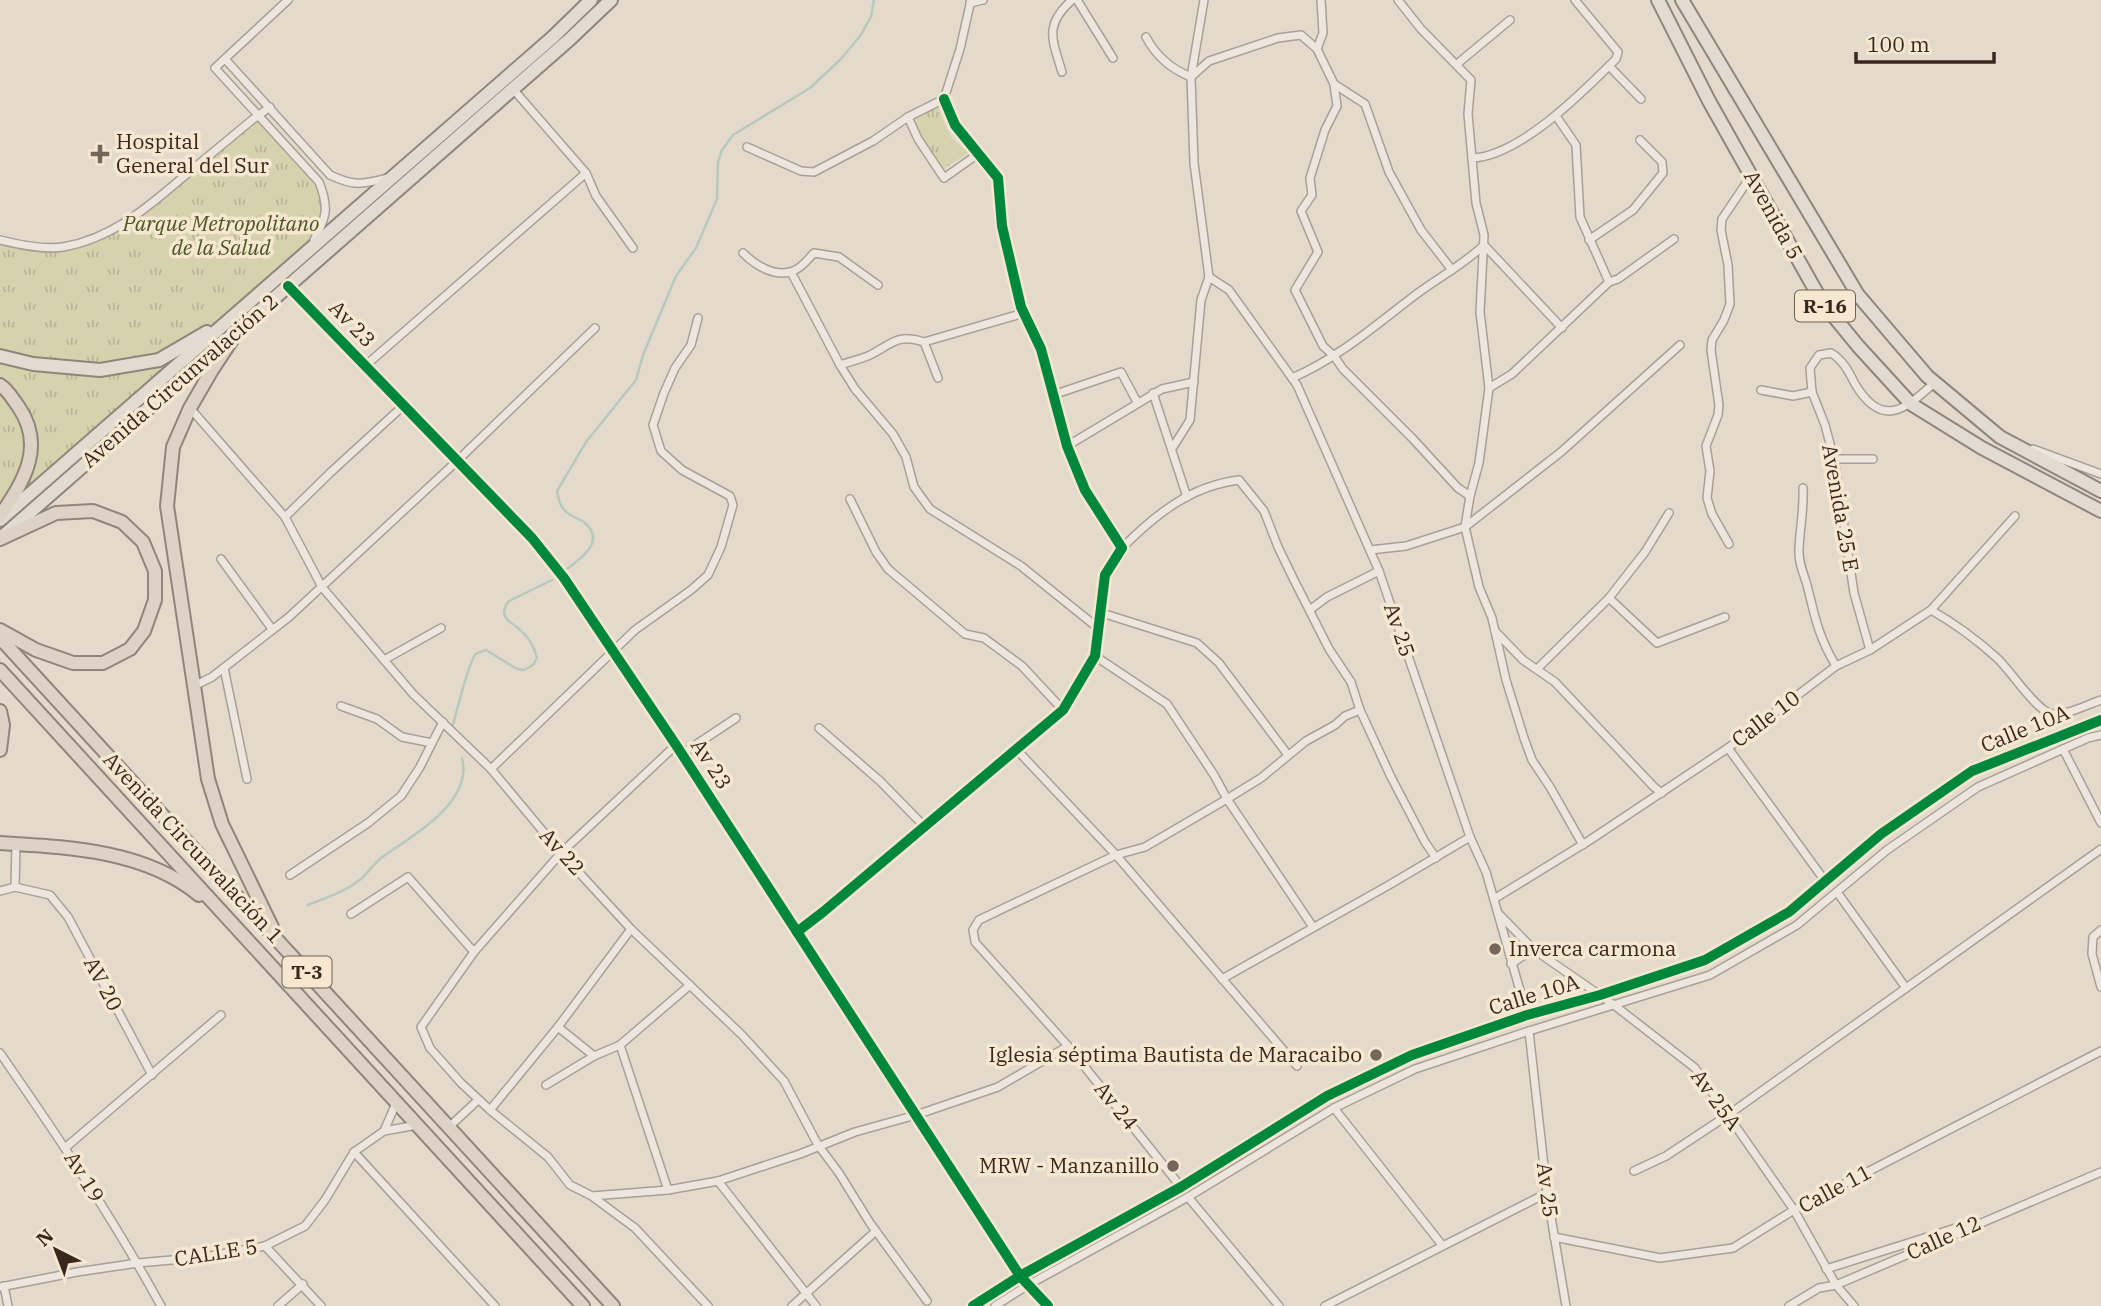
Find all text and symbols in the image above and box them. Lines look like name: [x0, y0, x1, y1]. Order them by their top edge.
scale bar: [1856, 21, 1994, 65]
text: 100 m: [1867, 30, 1930, 58]
place label: Hospital General del Sur: [116, 127, 270, 179]
marker: Hospital General del Sur: [90, 144, 110, 164]
street label: Avenida 5: [1738, 165, 1810, 264]
park label: Parque Metropolitano de la Salud: [122, 209, 319, 261]
street label: Avenida Circunvalación 2: [75, 287, 284, 474]
road number: R-16: [1795, 290, 1855, 322]
street label: Av 23: [323, 294, 382, 353]
street label: Avenida 25 E: [1816, 442, 1866, 574]
street label: Av 25: [1378, 599, 1422, 660]
street label: Calle 10: [1725, 683, 1805, 753]
street label: Calle 10A: [1976, 697, 2074, 759]
street label: Av 23: [685, 733, 739, 794]
street label: Avenida Circunvalación 1: [98, 746, 290, 949]
street label: Av 22: [534, 821, 592, 881]
place label: Inverca carmona: [1509, 934, 1676, 962]
marker: Inverca carmona: [1487, 941, 1503, 957]
street label: AV 20: [78, 952, 130, 1015]
road number: T-3: [282, 956, 332, 988]
street label: Calle 10A: [1485, 967, 1583, 1021]
place label: Iglesia séptima Bautista de Maracaibo: [989, 1040, 1362, 1068]
marker: Iglesia séptima Bautista de Maracaibo: [1368, 1047, 1384, 1063]
street label: Av 25A: [1685, 1063, 1749, 1136]
street label: Av 24: [1089, 1075, 1145, 1136]
street label: Av 19: [58, 1146, 111, 1207]
place label: MRW - Manzanillo: [979, 1151, 1159, 1179]
street label: Calle 11: [1793, 1157, 1876, 1219]
marker: MRW - Manzanillo: [1165, 1158, 1181, 1174]
street label: Av 25: [1531, 1161, 1565, 1219]
street label: Calle 12: [1902, 1208, 1985, 1266]
north arrow: [21, 1215, 91, 1285]
text: N: [31, 1223, 58, 1251]
street label: CALLE 5: [172, 1232, 259, 1272]

